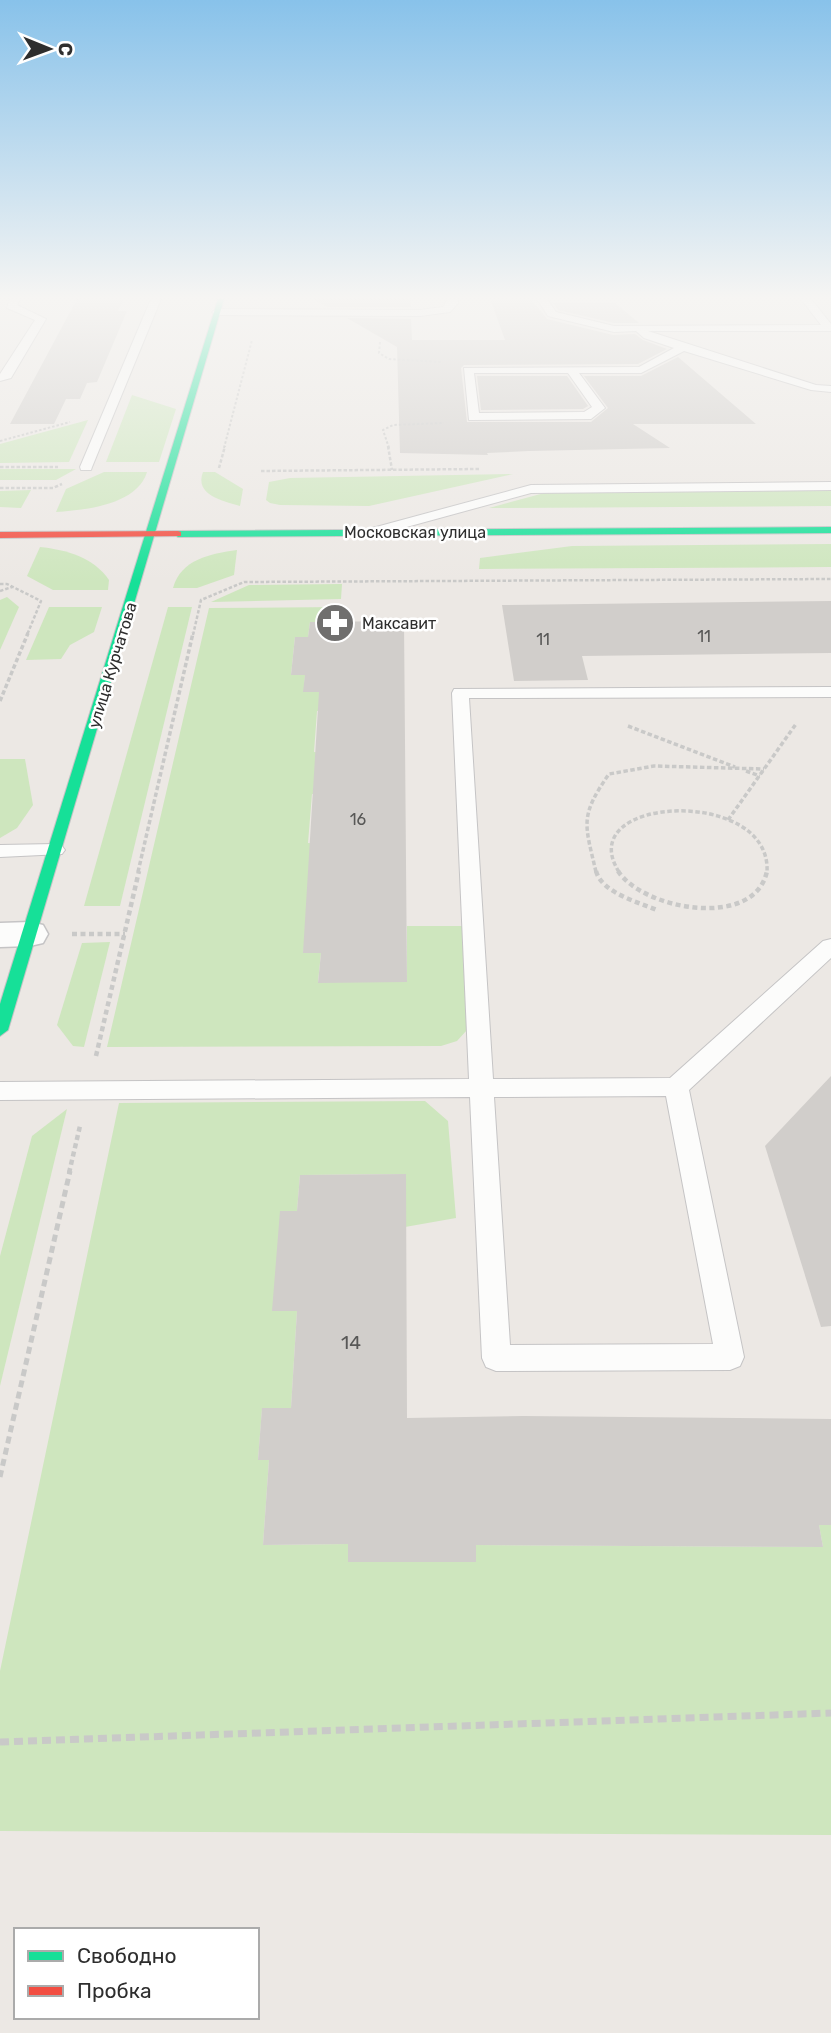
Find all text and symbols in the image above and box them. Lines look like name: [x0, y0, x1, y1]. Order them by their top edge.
north arrow: [14, 14, 84, 84]
text: С: [54, 42, 77, 56]
street label: Московская улица: [344, 523, 486, 542]
street label: улица Курчатова: [84, 600, 141, 730]
pharmacy icon: Максавит: [314, 602, 356, 644]
place label: Максавит: [362, 614, 436, 633]
house number: 11: [697, 627, 711, 646]
house number: 11: [536, 630, 550, 649]
house number: 16: [350, 810, 367, 829]
house number: 14: [341, 1331, 361, 1354]
legend: [14, 1928, 259, 2019]
text: Свободно: [77, 1943, 177, 1968]
text: Пробка: [77, 1978, 152, 2003]

